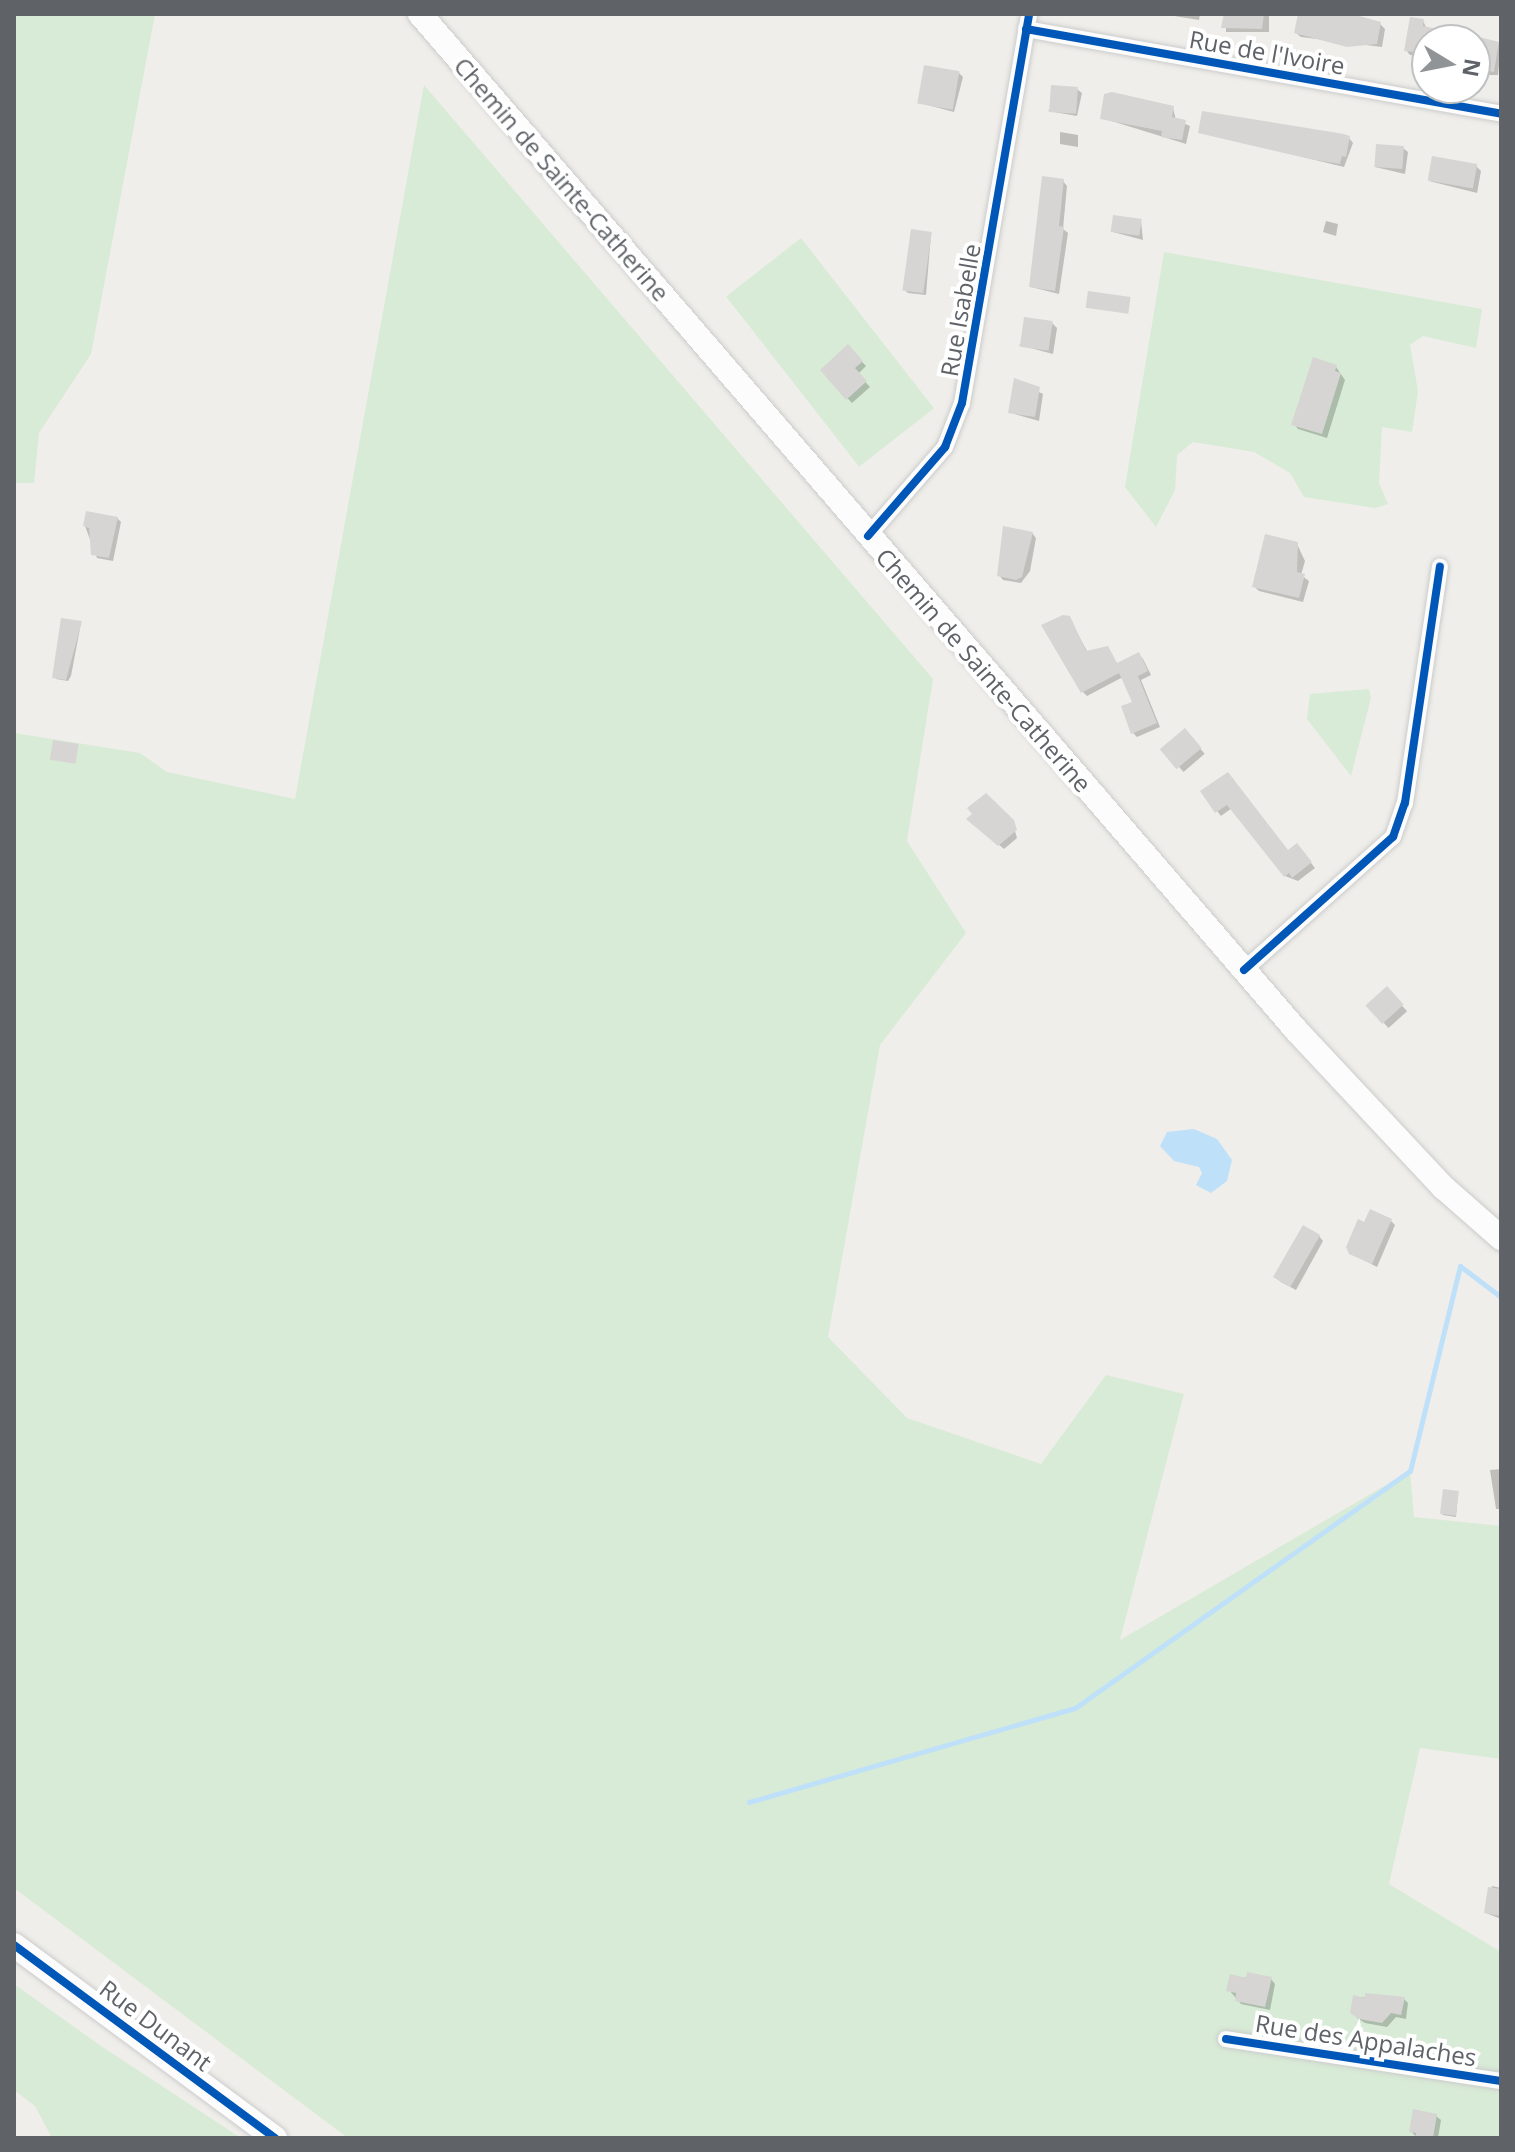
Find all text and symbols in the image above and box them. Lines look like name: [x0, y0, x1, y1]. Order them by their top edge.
street label: Rue de l'Ivoire: [1187, 24, 1347, 80]
north arrow: [1411, 24, 1491, 104]
street label: Chemin de Sainte-Catherine: [448, 51, 676, 307]
text: N: [1456, 56, 1489, 79]
street label: Rue Isabelle: [934, 241, 986, 379]
street label: Chemin de Sainte-Catherine: [870, 542, 1098, 798]
street label: Rue Dunant: [94, 1974, 218, 2076]
street label: Rue des Appalaches: [1253, 2008, 1479, 2072]

